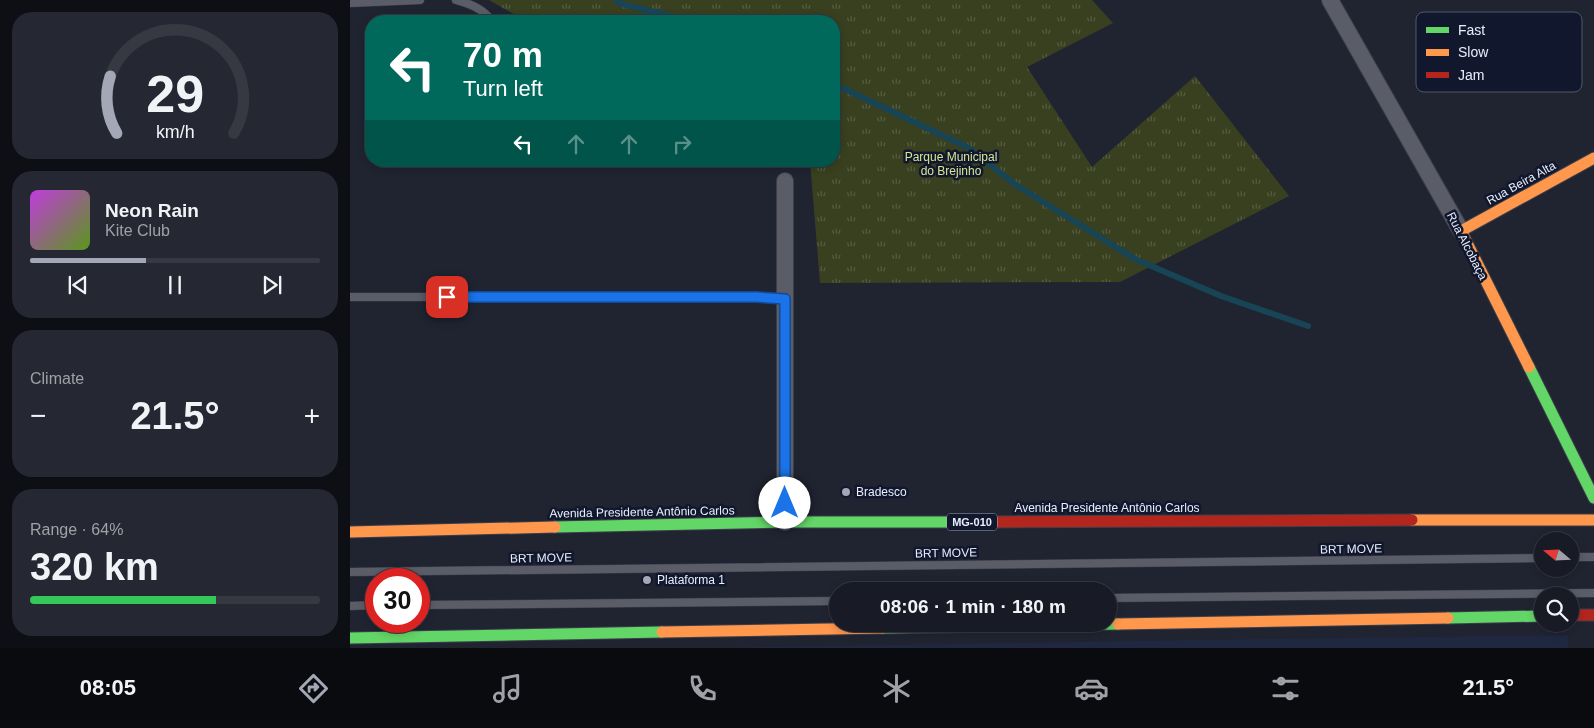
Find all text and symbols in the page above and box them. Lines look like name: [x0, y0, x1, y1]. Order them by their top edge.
legend: [1416, 12, 1582, 92]
text: Fast: [1458, 22, 1485, 38]
icon: left: [380, 35, 445, 100]
text: 70 m: [463, 35, 543, 74]
text: Slow: [1458, 44, 1489, 60]
text: 29: [146, 65, 204, 123]
text: Jam: [1458, 67, 1484, 83]
text: Turn left: [463, 76, 543, 101]
text: km/h: [156, 122, 194, 142]
icon: left: [509, 130, 537, 158]
icon: ahead: [562, 130, 590, 158]
icon: ahead: [615, 130, 643, 158]
icon: right: [668, 130, 696, 158]
park label: Parque Municipal do Brejinho: [905, 150, 997, 178]
street label: Rua Beira Alta: [1484, 158, 1558, 208]
text: Neon Rain: [105, 200, 199, 221]
street label: Rua Alcobaça: [1444, 210, 1490, 282]
text: Kite Club: [105, 222, 170, 239]
icon: previous: [64, 271, 92, 299]
icon: pause: [161, 271, 189, 299]
icon: next: [258, 271, 286, 299]
pin: [426, 276, 468, 318]
icon: arrive: [433, 283, 461, 311]
text: Climate: [30, 370, 84, 387]
text: 21.5°: [130, 395, 220, 437]
text: −: [30, 400, 46, 431]
text: +: [304, 400, 320, 431]
position arrow: [758, 476, 810, 528]
place label: Bradesco: [856, 485, 907, 499]
marker: Bradesco: [840, 486, 852, 498]
street label: Avenida Presidente Antônio Carlos: [1014, 501, 1200, 515]
street label: Avenida Presidente Antônio Carlos: [549, 503, 735, 521]
road number: MG-010: [947, 514, 997, 530]
text: Range · 64%: [30, 521, 123, 538]
north arrow: [1534, 532, 1579, 578]
map controls: [1534, 532, 1579, 632]
street label: BRT MOVE: [1320, 541, 1382, 557]
street label: BRT MOVE: [915, 545, 977, 561]
text: 320 km: [30, 546, 159, 588]
street label: BRT MOVE: [510, 550, 572, 566]
speed limit sign: 30: [365, 568, 430, 633]
place label: Plataforma 1: [657, 573, 725, 587]
marker: Plataforma 1: [641, 574, 653, 586]
button: search: [1534, 587, 1579, 632]
text: 08:06 · 1 min · 180 m: [880, 596, 1066, 617]
icon: directions: [296, 671, 331, 706]
icon: music: [490, 671, 525, 706]
icon: phone: [685, 671, 720, 706]
icon: climate: [879, 671, 914, 706]
icon: car: [1074, 671, 1109, 706]
icon: filters: [1268, 671, 1303, 706]
text: 08:05: [80, 675, 136, 700]
text: 21.5°: [1463, 675, 1514, 700]

